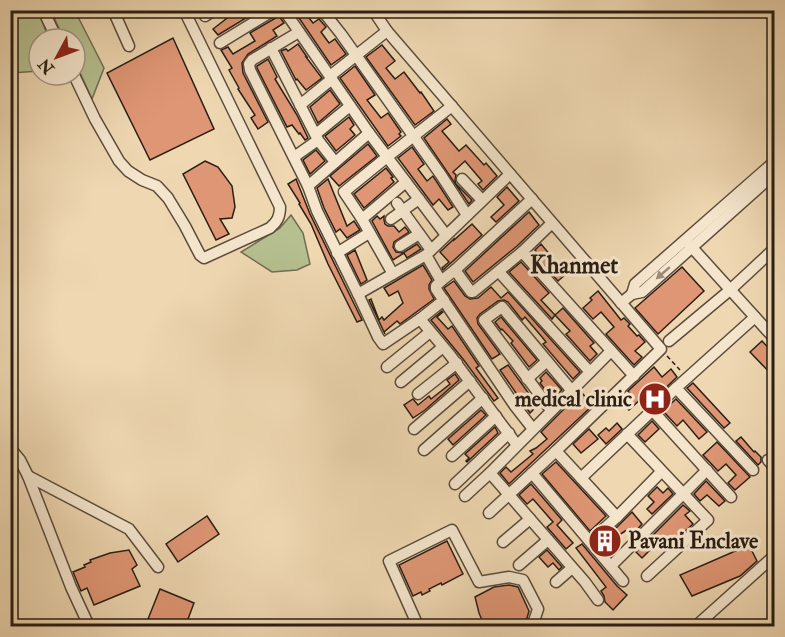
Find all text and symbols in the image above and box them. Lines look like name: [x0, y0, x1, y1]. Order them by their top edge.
north arrow: [27, 27, 87, 87]
text: N: [34, 54, 59, 79]
district label: Khanmet: [530, 250, 618, 281]
one-way arrow: [656, 266, 671, 279]
hospital icon: medical clinic: [637, 381, 673, 417]
place label: medical clinic: [515, 385, 632, 413]
building icon: Pavani Enclave: [587, 523, 623, 559]
place label: Pavani Enclave: [628, 527, 759, 555]

